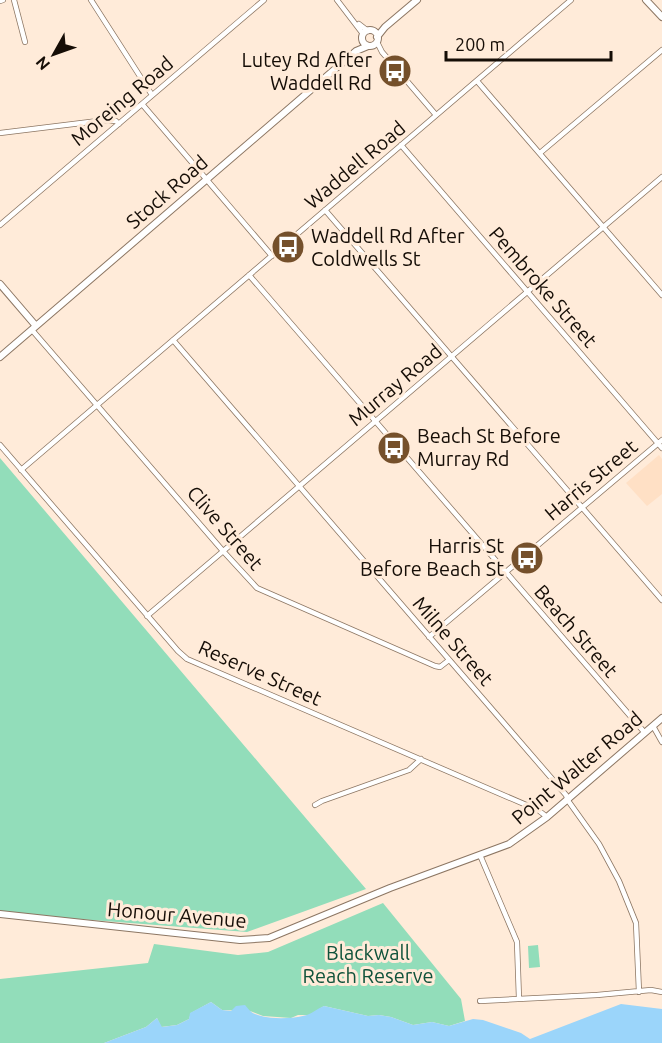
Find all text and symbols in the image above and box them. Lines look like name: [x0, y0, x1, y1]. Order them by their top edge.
north arrow: [24, 24, 84, 84]
scale bar: [446, 24, 611, 62]
text: 200 m: [455, 34, 505, 54]
place label: Lutey Rd After Waddell Rd: [242, 48, 372, 94]
street label: Moreing Road: [66, 51, 177, 150]
text: N: [32, 53, 53, 74]
bus stop icon: Lutey Rd After Waddell Rd: [377, 53, 413, 89]
street label: Waddell Road: [300, 116, 410, 213]
street label: Stock Road: [121, 150, 212, 233]
street label: Pembroke Street: [485, 222, 602, 352]
place label: Waddell Rd After Coldwells St: [311, 224, 465, 270]
bus stop icon: Waddell Rd After Coldwells St: [270, 229, 306, 265]
street label: Murray Road: [343, 339, 446, 430]
place label: Beach St Before Murray Rd: [417, 424, 561, 470]
bus stop icon: Beach St Before Murray Rd: [376, 430, 412, 466]
street label: Harris Street: [540, 434, 642, 525]
street label: Clive Street: [183, 481, 268, 574]
place label: Harris St Before Beach St: [360, 534, 504, 580]
bus stop icon: Harris St Before Beach St: [509, 540, 545, 576]
street label: Beach Street: [530, 580, 623, 682]
street label: Milne Street: [408, 591, 498, 690]
street label: Reserve Street: [195, 635, 325, 710]
street label: Point Walter Road: [507, 706, 646, 829]
street label: Honour Avenue: [106, 897, 248, 932]
park label: Blackwall Reach Reserve: [303, 941, 434, 987]

